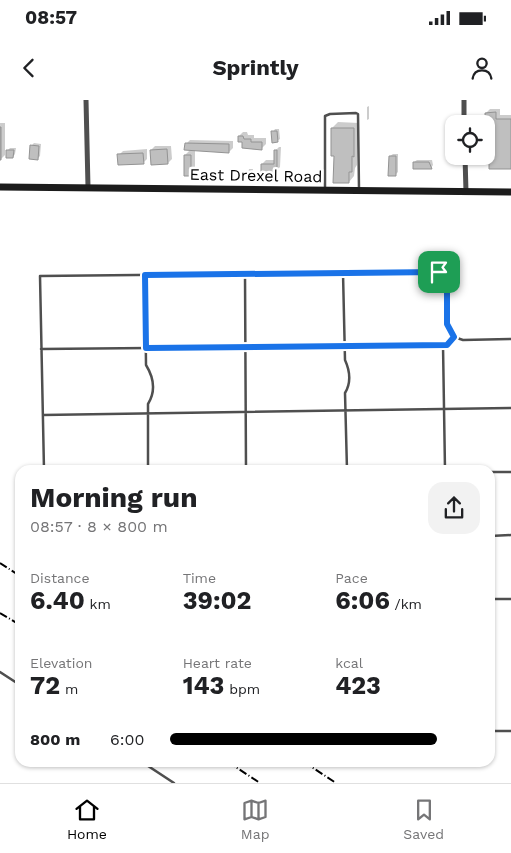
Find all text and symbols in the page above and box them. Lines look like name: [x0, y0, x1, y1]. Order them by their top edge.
text: 08:57: [25, 6, 77, 29]
icon: back: [15, 54, 43, 82]
icon: person: [468, 54, 496, 82]
text: Sprintly: [212, 55, 299, 80]
map controls: [445, 115, 495, 165]
button: locate: [445, 115, 495, 165]
street label: East Drexel Road: [189, 165, 323, 186]
pin: [418, 251, 460, 293]
icon: arrive: [425, 258, 453, 286]
text: Morning run: [30, 481, 198, 514]
button: share: [428, 482, 480, 534]
text: 08:57 · 8 × 800 m: [30, 517, 168, 536]
text: Distance: [30, 570, 90, 586]
text: Time: [183, 570, 216, 586]
text: Pace: [335, 570, 368, 586]
text: 6.40: [30, 586, 85, 615]
text: 39:02: [183, 586, 251, 615]
text: 6:06: [335, 586, 390, 615]
text: km: [85, 596, 111, 612]
text: /km: [390, 596, 422, 612]
text: Elevation: [30, 655, 93, 671]
text: Heart rate: [183, 655, 252, 671]
text: kcal: [335, 655, 363, 671]
text: 72: [30, 671, 60, 700]
text: 143: [183, 671, 224, 700]
text: 423: [335, 671, 381, 700]
text: m: [60, 681, 78, 697]
text: bpm: [224, 681, 260, 697]
text: 800 m: [30, 730, 80, 749]
text: 6:00: [110, 730, 144, 749]
tab: Home: [67, 796, 107, 842]
tab: Map: [241, 796, 269, 842]
tab: Saved: [403, 796, 444, 842]

